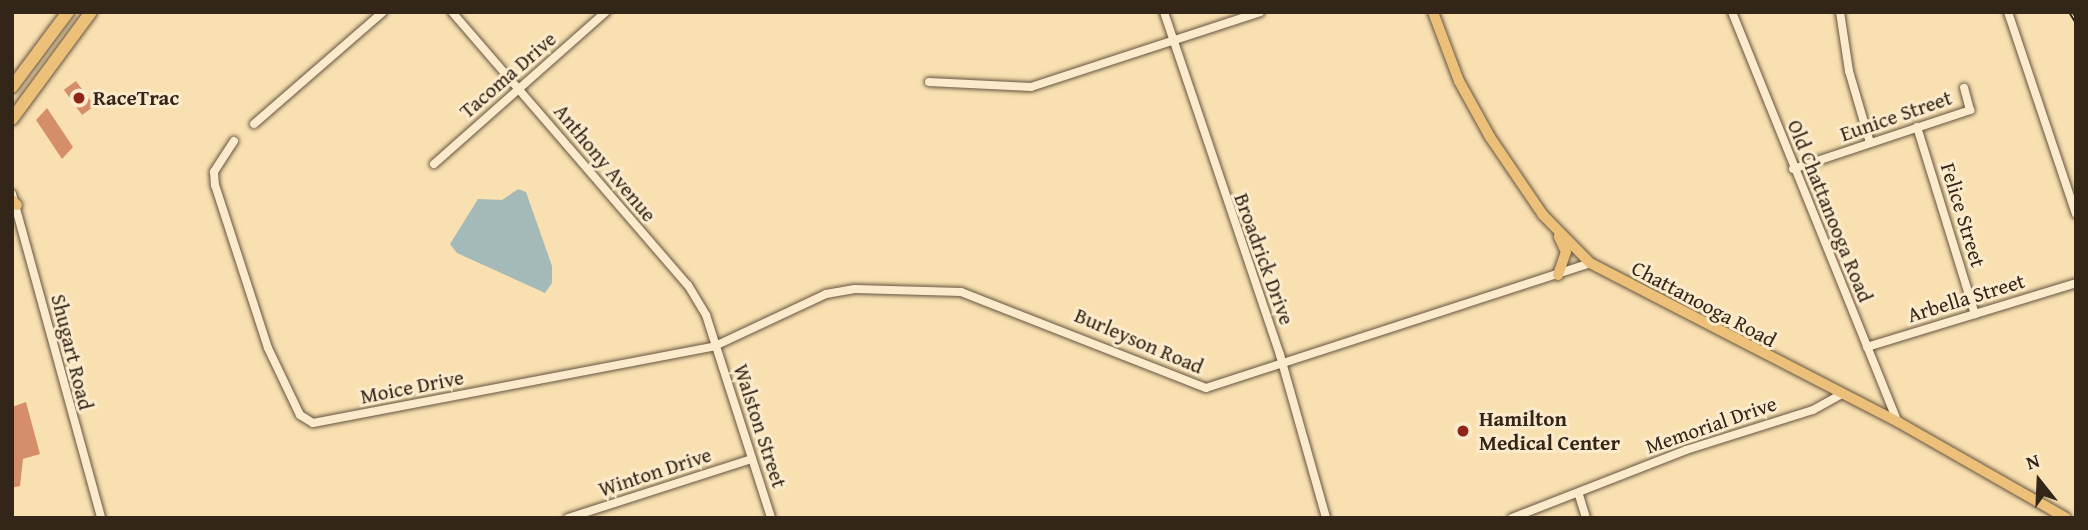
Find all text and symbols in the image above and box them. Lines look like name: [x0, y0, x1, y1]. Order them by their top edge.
street label: Tacoma Drive: [455, 26, 561, 124]
place label: RaceTrac: [93, 85, 179, 111]
street label: Eunice Street: [1837, 85, 1955, 147]
marker: RaceTrac: [71, 90, 87, 106]
street label: Anthony Avenue: [548, 99, 662, 227]
street label: Old Chattanooga Road: [1782, 116, 1878, 306]
street label: Felice Street: [1935, 160, 1991, 270]
street label: Broadrick Drive: [1229, 190, 1299, 328]
street label: Chattanooga Road: [1627, 255, 1781, 353]
street label: Arbella Street: [1904, 268, 2028, 328]
street label: Shugart Road: [45, 292, 99, 412]
street label: Burleyson Road: [1071, 303, 1207, 379]
street label: Walston Street: [728, 361, 792, 491]
street label: Moice Drive: [358, 365, 466, 409]
street label: Memorial Drive: [1642, 391, 1780, 459]
place label: Hamilton Medical Center: [1479, 406, 1620, 456]
marker: Hamilton Medical Center: [1453, 421, 1473, 441]
street label: Winton Drive: [595, 442, 715, 502]
north arrow: [2004, 446, 2074, 516]
text: N: [2022, 446, 2043, 476]

